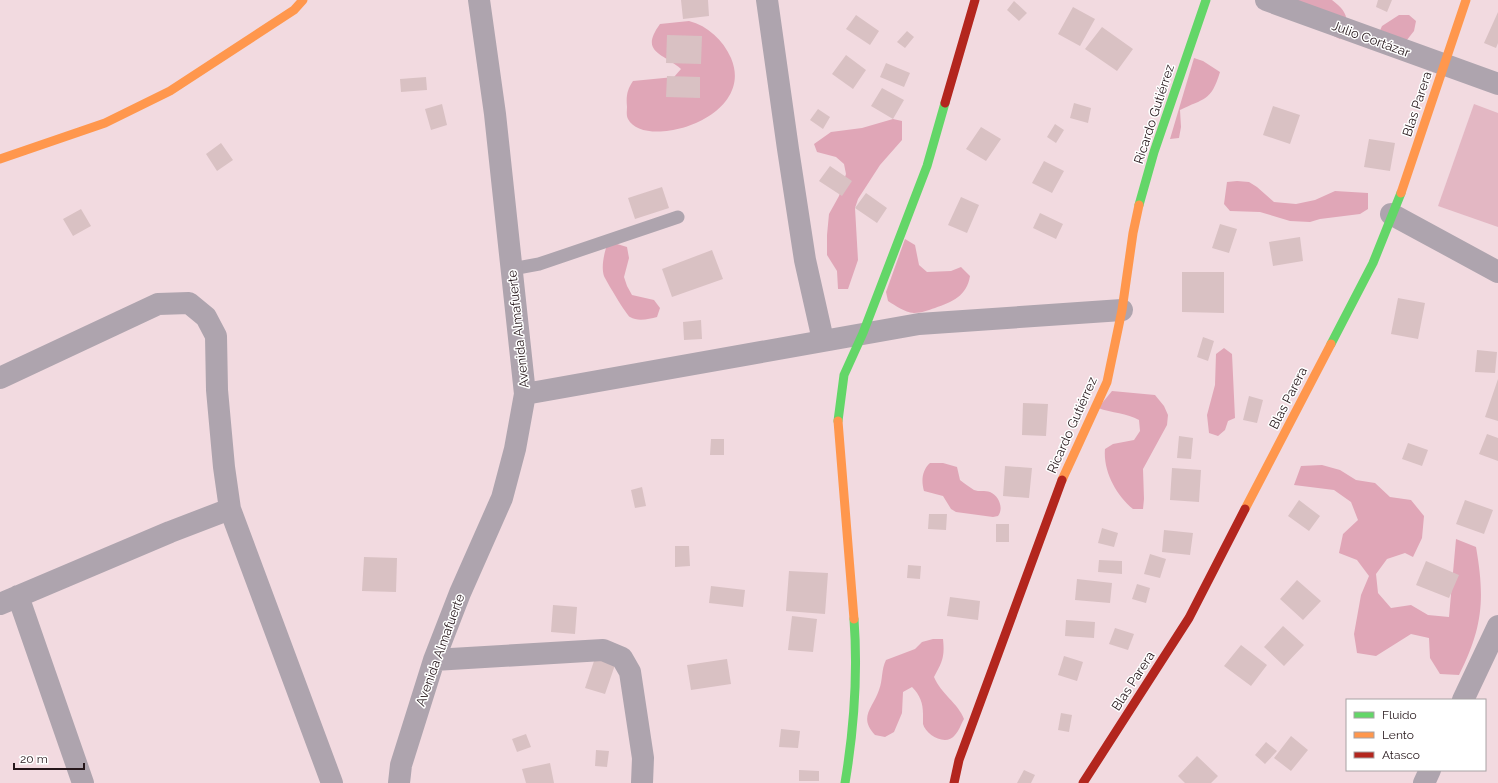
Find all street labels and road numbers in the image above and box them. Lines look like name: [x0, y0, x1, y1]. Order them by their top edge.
street label: Julio Cortázar: [1330, 18, 1413, 60]
street label: Ricardo Gutiérrez: [1131, 62, 1177, 166]
street label: Blas Parera: [1399, 70, 1435, 138]
street label: Avenida Almafuerte: [504, 269, 532, 389]
street label: Blas Parera: [1266, 364, 1310, 432]
street label: Ricardo Gutiérrez: [1044, 375, 1100, 475]
street label: Avenida Almafuerte: [413, 591, 467, 708]
street label: Blas Parera: [1108, 649, 1158, 713]

